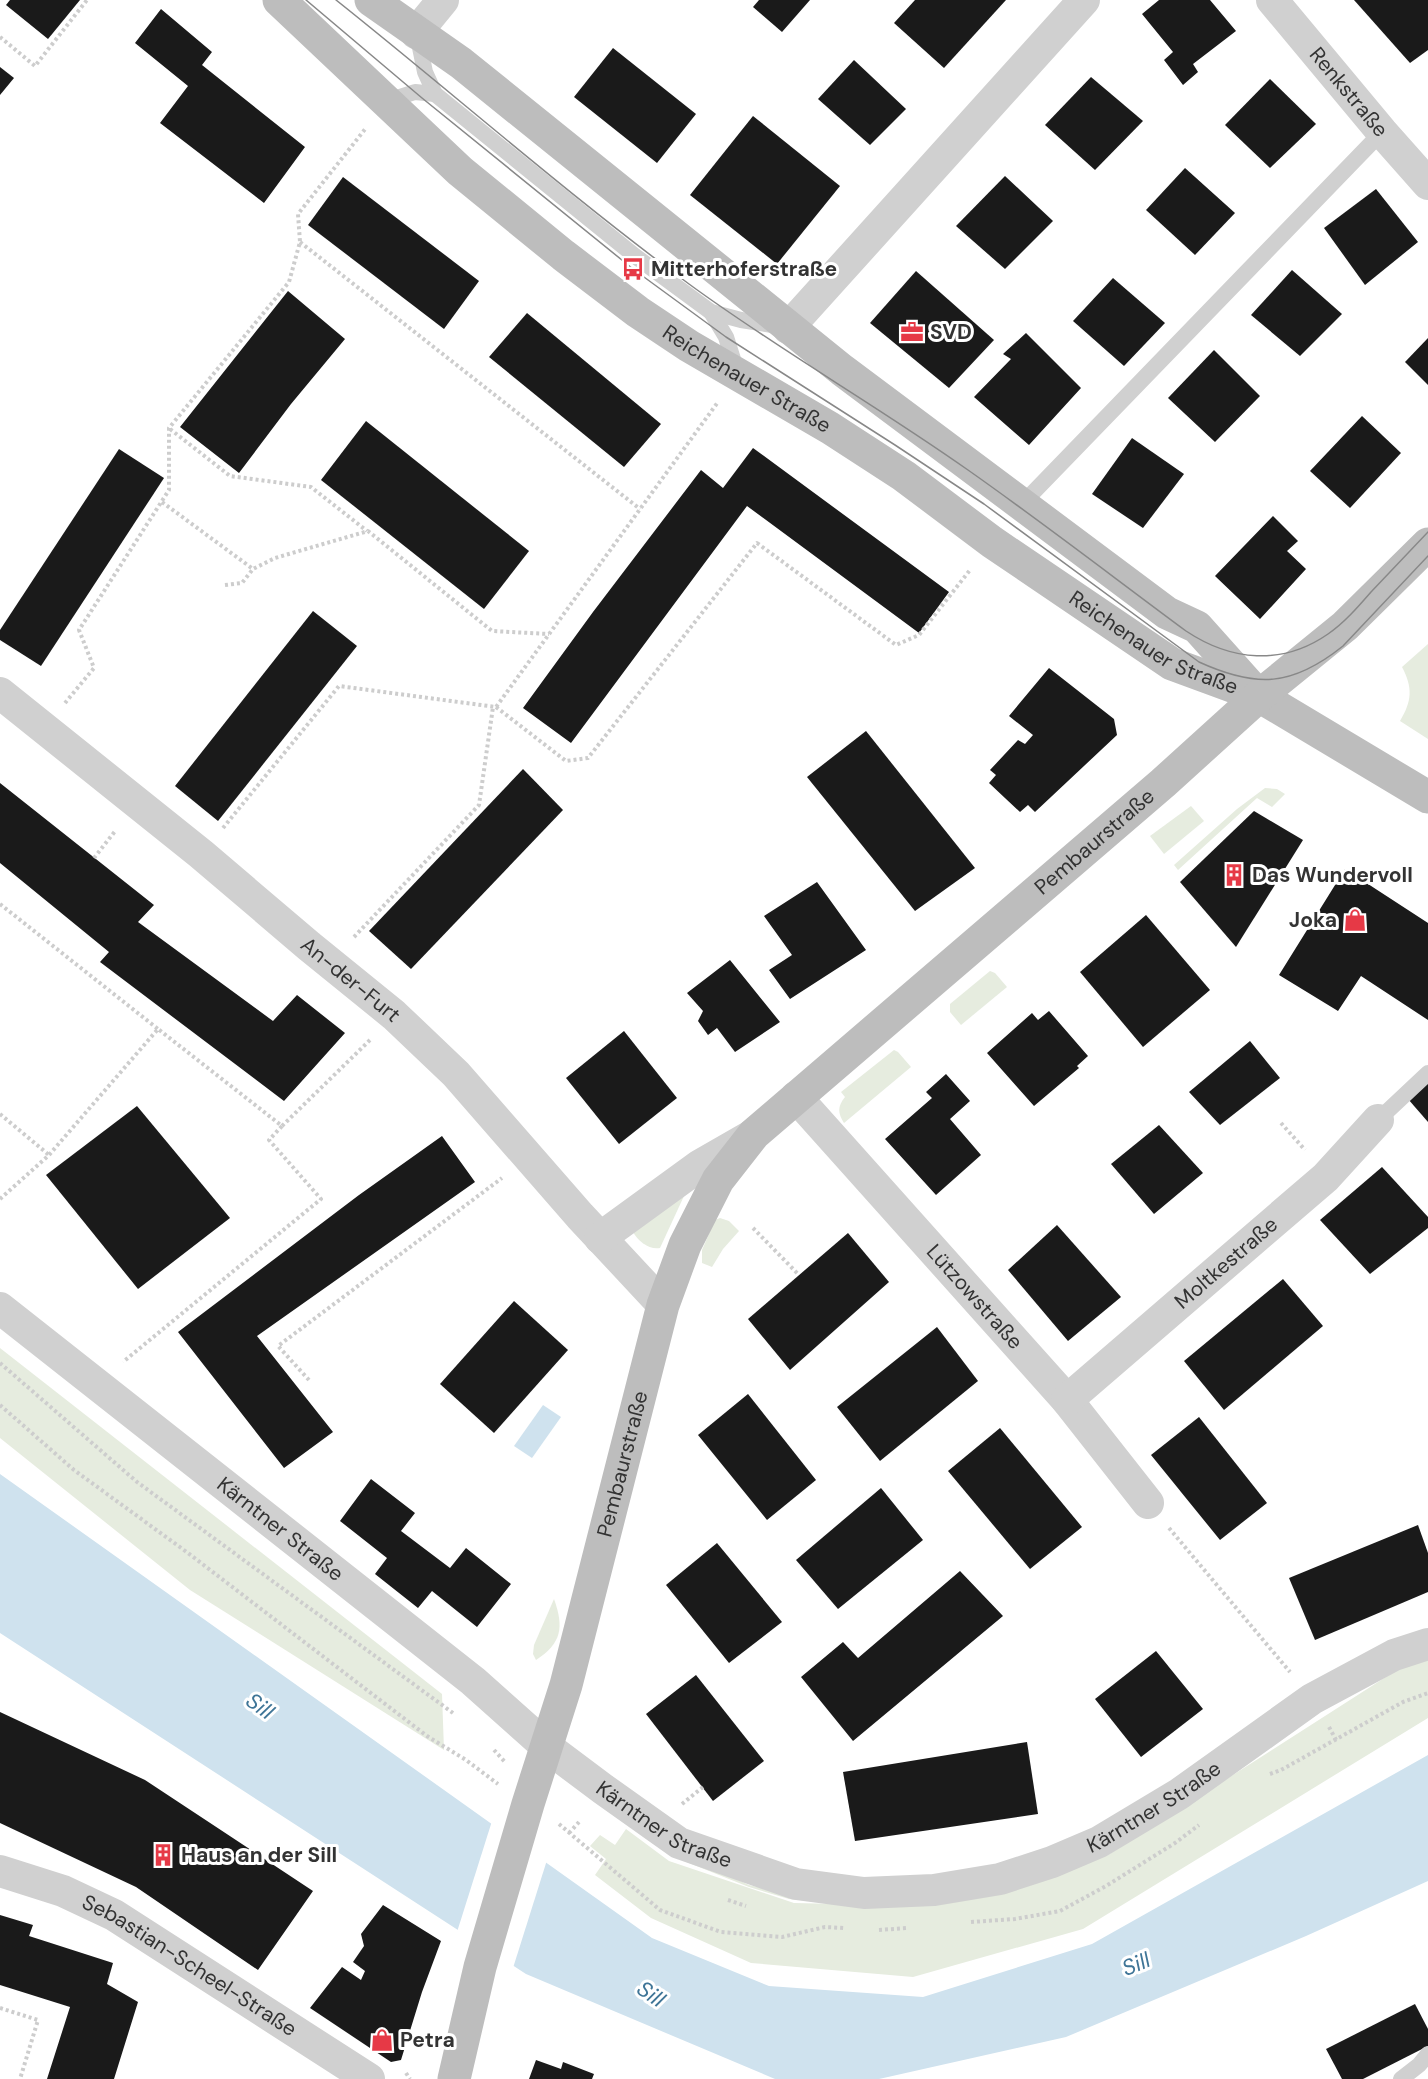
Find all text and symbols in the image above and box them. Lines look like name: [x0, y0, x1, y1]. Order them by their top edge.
street label: Renkstraße: [1303, 41, 1394, 143]
place label: Mitterhoferstraße: [651, 255, 837, 283]
bus stop icon: Mitterhoferstraße: [620, 256, 646, 282]
street label: Reichenauer Straße: [657, 318, 836, 440]
place label: SVD: [930, 318, 972, 346]
office icon: SVD: [899, 319, 925, 345]
street label: Reichenauer Straße: [1063, 584, 1242, 701]
street label: Pembaurstraße: [1029, 782, 1161, 901]
place label: Das Wundervoll: [1252, 861, 1413, 889]
building icon: Das Wundervoll: [1221, 862, 1247, 888]
place label: Joka: [1289, 906, 1337, 934]
shop icon: Joka: [1342, 907, 1368, 933]
street label: An-der-Furt: [295, 931, 407, 1028]
street label: Moltkestraße: [1169, 1211, 1284, 1315]
street label: Lützowstraße: [920, 1238, 1029, 1355]
street label: Pembaurstraße: [590, 1388, 655, 1540]
street label: Kärntner Straße: [211, 1470, 349, 1588]
water label: Sill: [240, 1686, 281, 1727]
street label: Kärntner Straße: [1082, 1754, 1227, 1860]
street label: Kärntner Straße: [590, 1774, 736, 1874]
place label: Haus an der Sill: [181, 1841, 337, 1869]
building icon: Haus an der Sill: [150, 1842, 176, 1868]
street label: Sebastian-Scheel-Straße: [78, 1888, 302, 2043]
water label: Sill: [1118, 1945, 1155, 1983]
water label: Sill: [631, 1974, 672, 2015]
place label: Petra: [400, 2026, 455, 2054]
shop icon: Petra: [369, 2027, 395, 2053]

